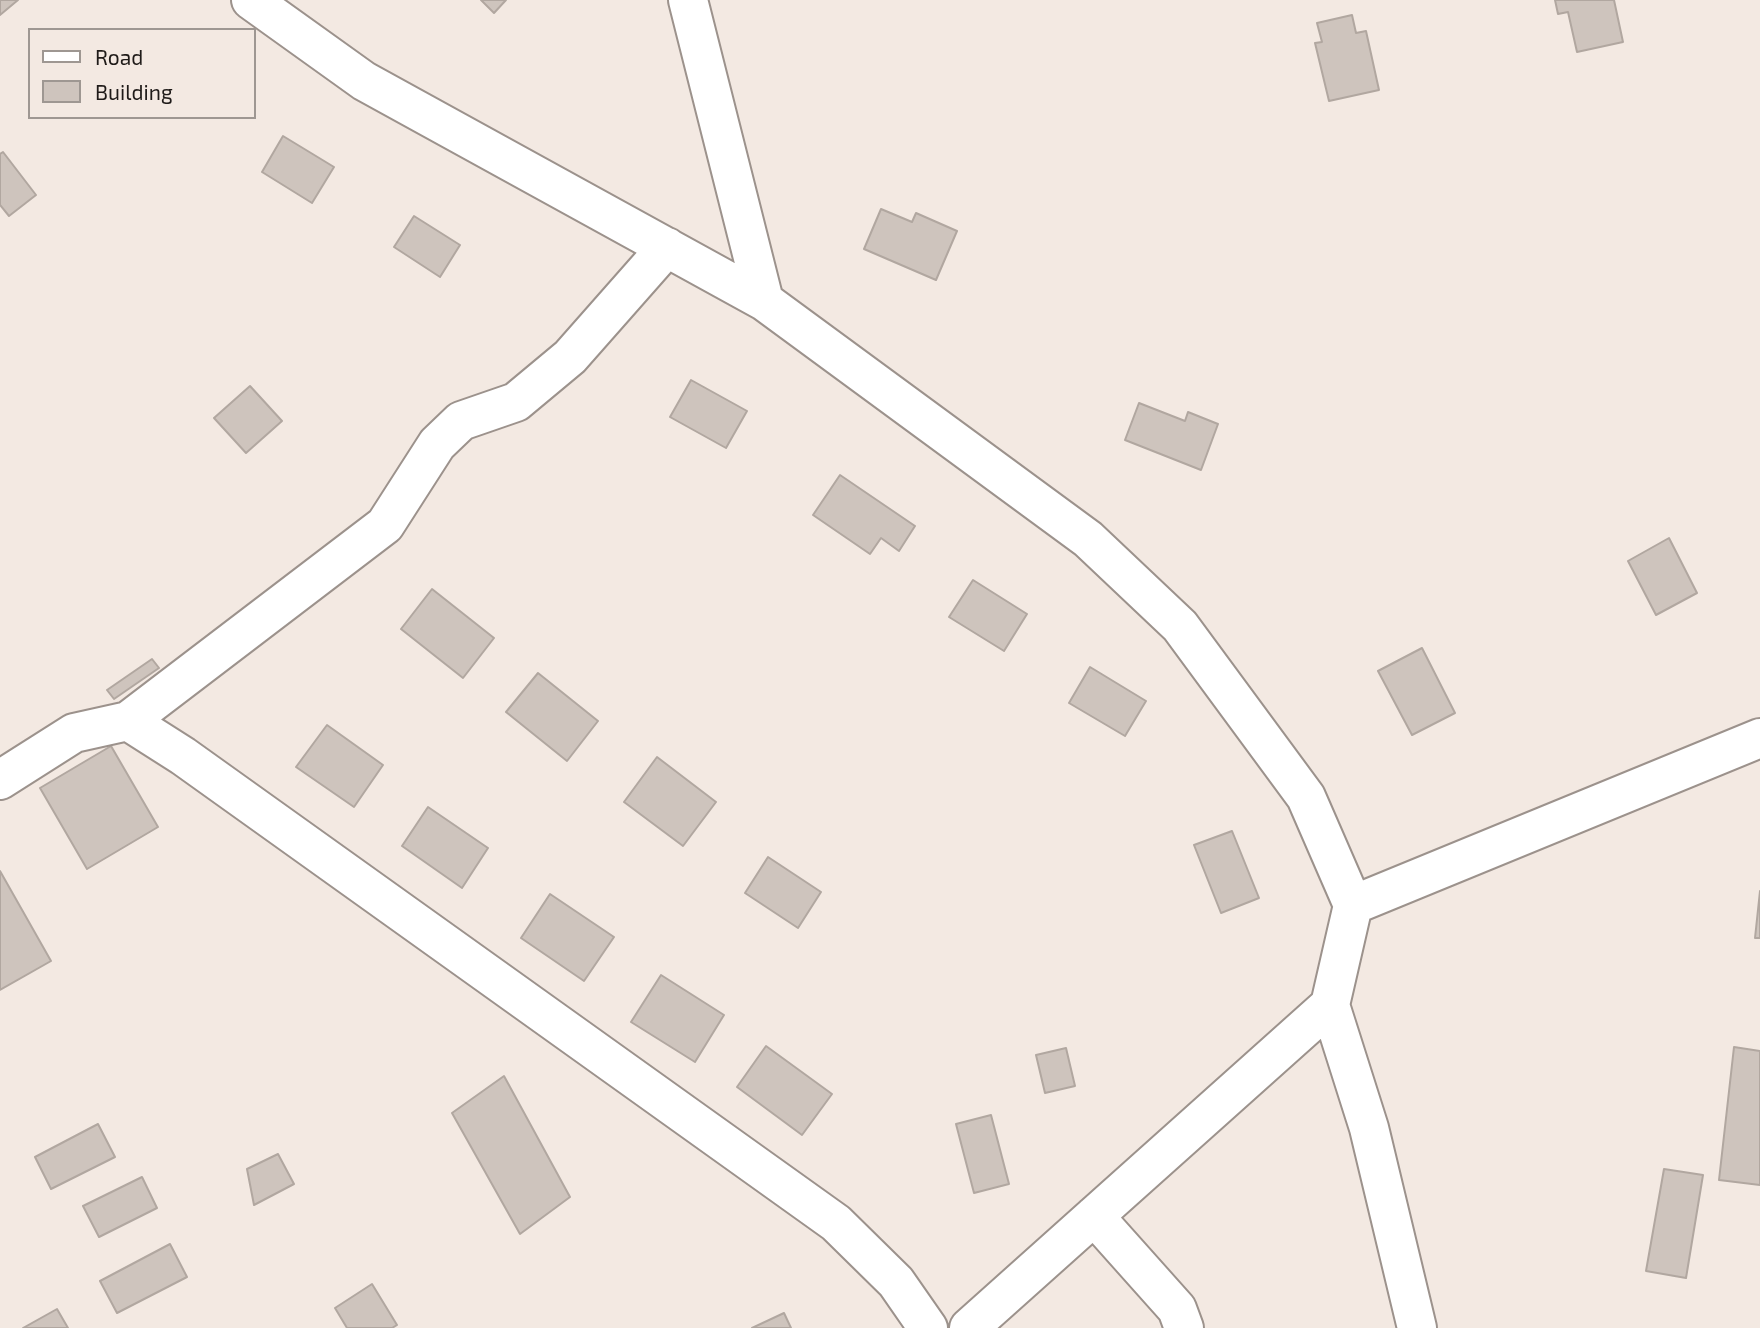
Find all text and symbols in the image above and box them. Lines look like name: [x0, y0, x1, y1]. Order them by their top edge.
legend: [28, 28, 256, 119]
text: Road: [95, 44, 143, 69]
text: Building: [95, 79, 173, 104]

